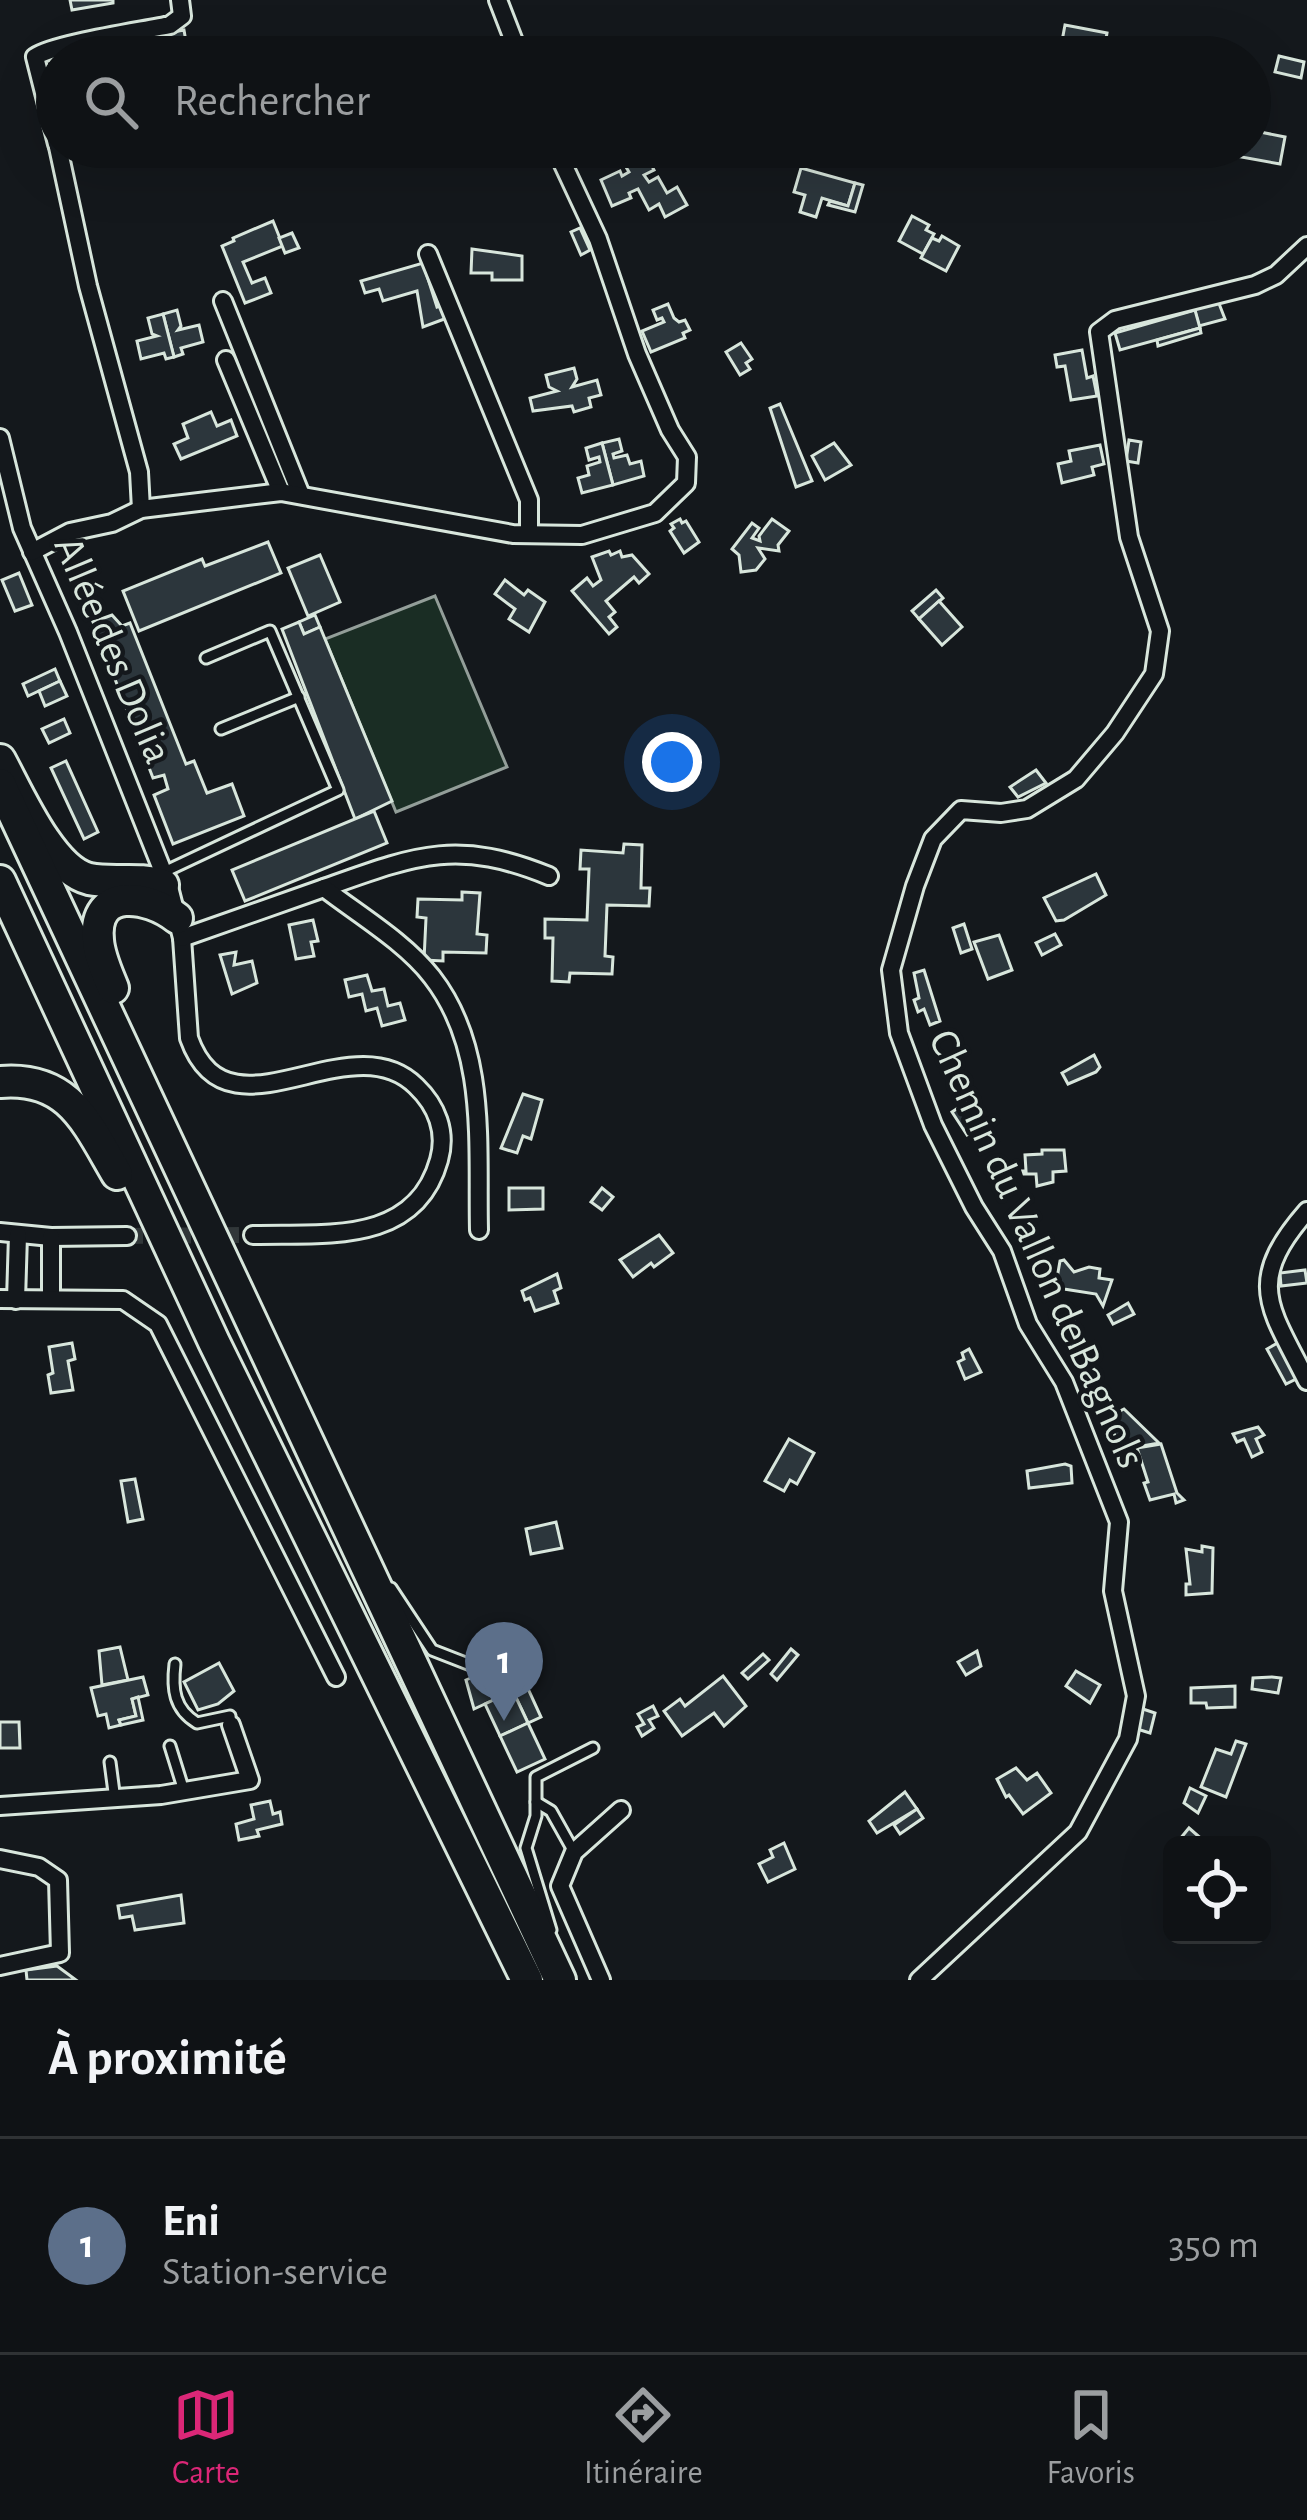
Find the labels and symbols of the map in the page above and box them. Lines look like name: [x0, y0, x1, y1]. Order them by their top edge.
street label: Allée des Dolia: [46, 530, 180, 770]
your location: [642, 732, 702, 792]
street label: Chemin du Vallon de Bagnols: [921, 1024, 1153, 1474]
pin: 1: [465, 1622, 543, 1721]

